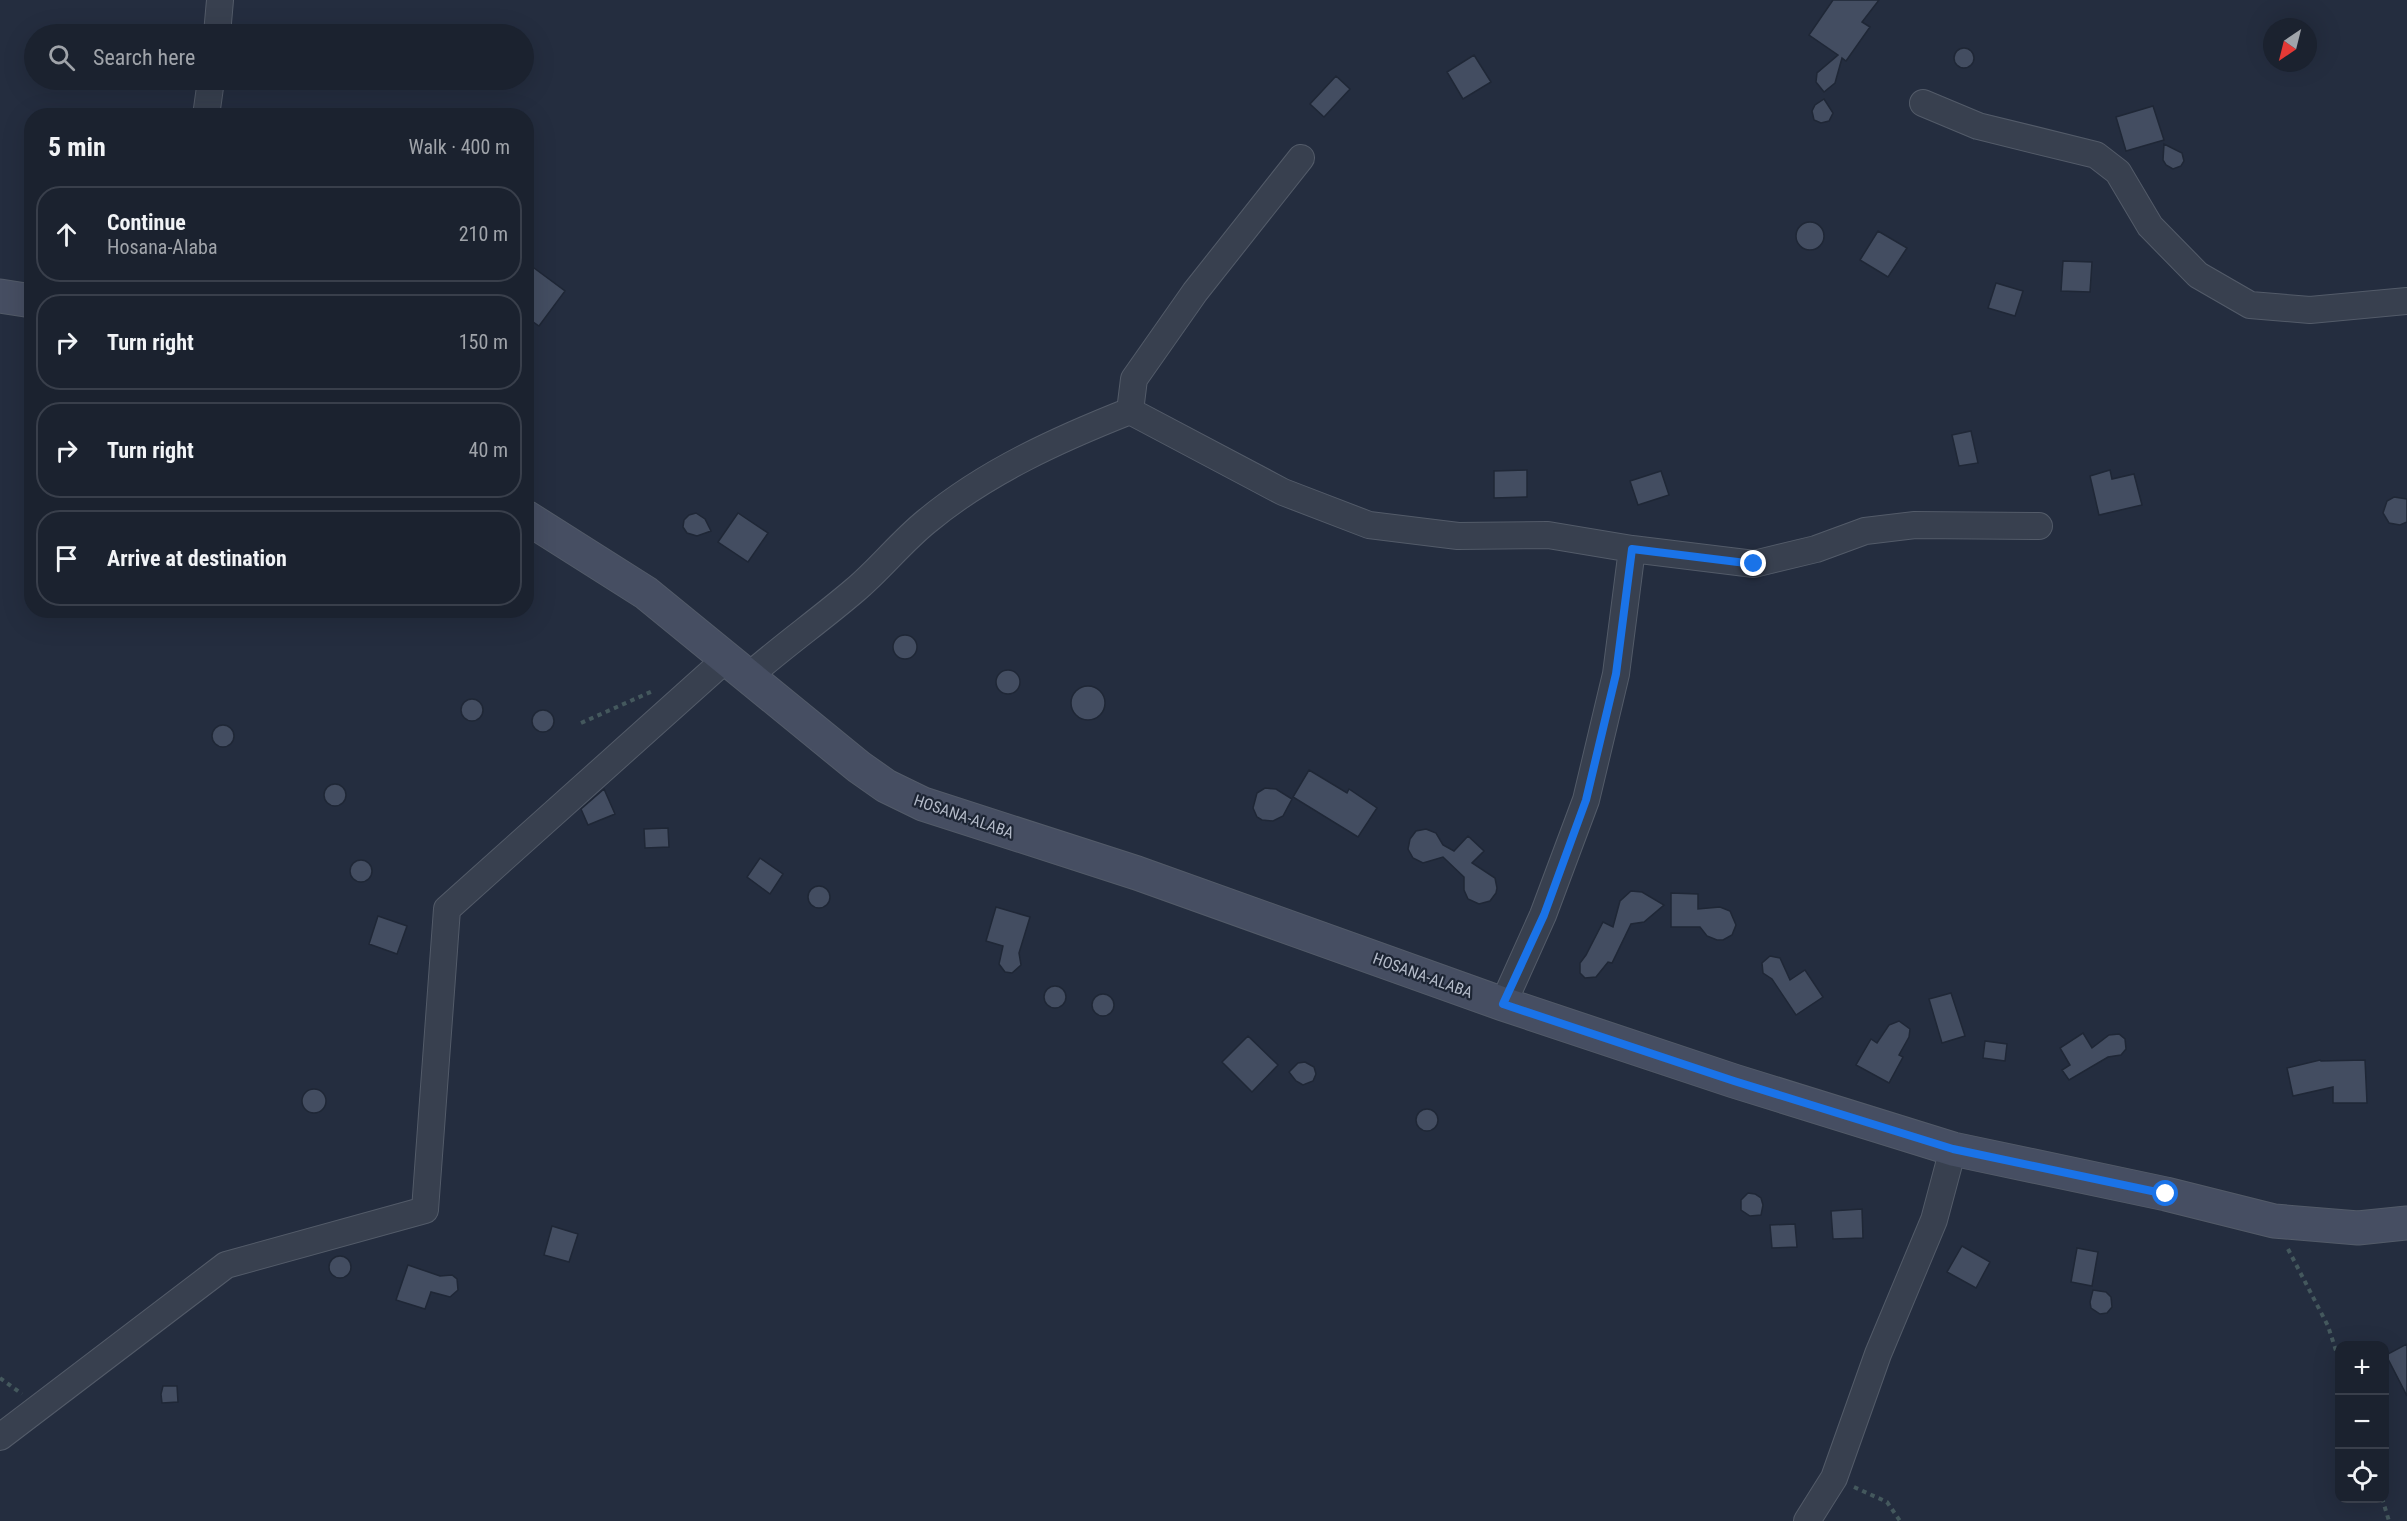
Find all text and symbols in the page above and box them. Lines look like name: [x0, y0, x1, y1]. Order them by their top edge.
north arrow: [2263, 18, 2317, 72]
search box: [24, 24, 534, 90]
icon: search: [45, 41, 78, 74]
text: Search here: [93, 45, 195, 70]
text: 5 min: [48, 132, 106, 162]
text: Walk · 400 m: [409, 135, 510, 159]
text: Continue: [107, 210, 186, 235]
icon: ahead: [50, 218, 83, 251]
text: 210 m: [459, 222, 508, 246]
text: Hosana-Alaba: [107, 235, 218, 259]
icon: right: [50, 326, 83, 359]
text: Turn right: [107, 330, 194, 355]
text: 150 m: [459, 330, 508, 354]
icon: right: [50, 434, 83, 467]
text: Turn right: [107, 438, 194, 463]
text: 40 m: [469, 438, 508, 462]
icon: arrive: [50, 542, 83, 575]
text: Arrive at destination: [107, 546, 287, 571]
route end: [1740, 550, 1766, 576]
street label: HOSANA-ALABA: [911, 790, 1016, 842]
street label: HOSANA-ALABA: [1370, 949, 1475, 1002]
route start: [2152, 1180, 2178, 1206]
map controls: [2335, 1341, 2389, 1503]
button: +: [2335, 1341, 2389, 1395]
button: −: [2335, 1395, 2389, 1449]
button: locate: [2335, 1449, 2389, 1503]

